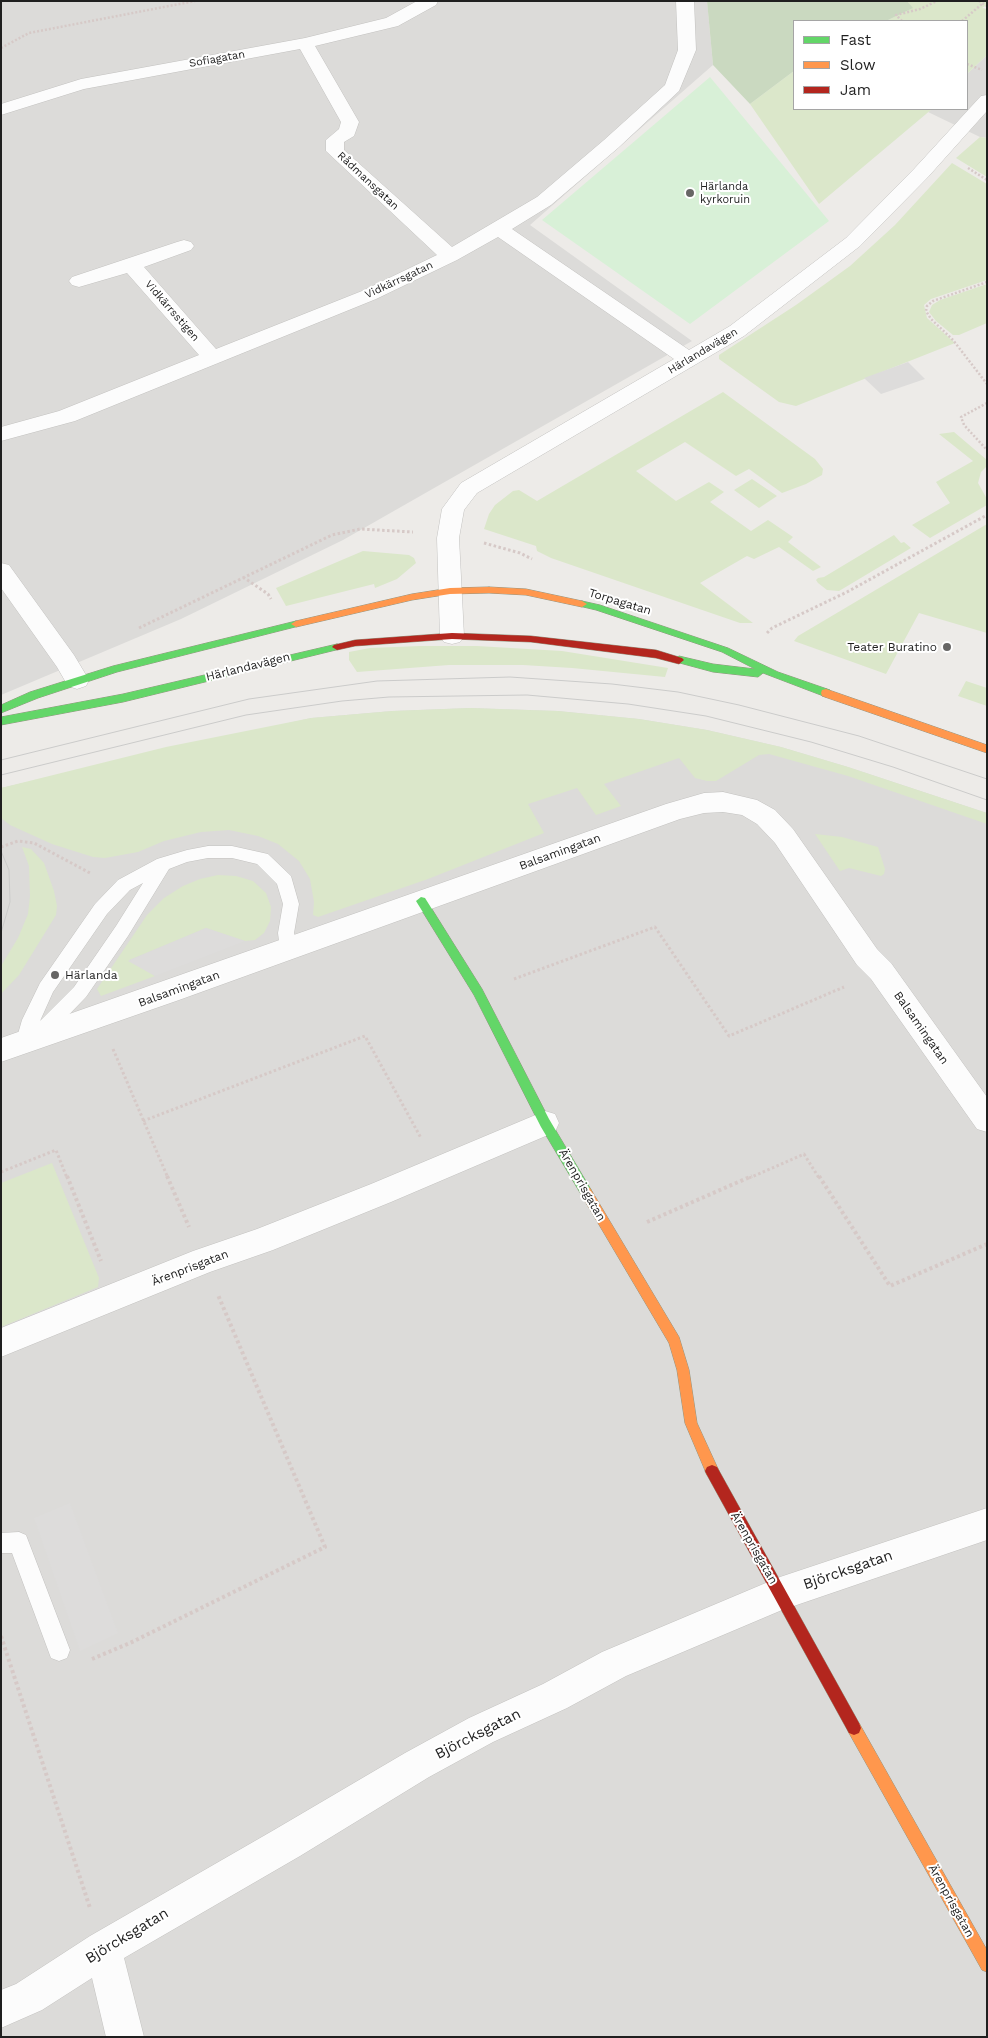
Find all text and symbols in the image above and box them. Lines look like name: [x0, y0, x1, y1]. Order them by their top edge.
legend: [793, 20, 968, 110]
text: Fast: [840, 31, 871, 49]
street label: Sofiagatan: [188, 48, 246, 70]
text: Slow: [840, 56, 876, 74]
text: Jam: [840, 81, 871, 99]
street label: Rådmansgatan: [335, 149, 401, 213]
place label: Härlanda kyrkoruin: [700, 180, 750, 206]
marker: Härlanda kyrkoruin: [684, 187, 696, 199]
street label: Vidkärrsgatan: [363, 259, 435, 301]
street label: Vidkärrsstigen: [142, 278, 202, 344]
street label: Härlandavägen: [666, 325, 740, 377]
street label: Torpagatan: [587, 586, 653, 618]
place label: Teater Buratino: [847, 640, 937, 654]
marker: Teater Buratino: [941, 641, 953, 653]
street label: Härlandavägen: [205, 650, 291, 684]
street label: Balsamingatan: [517, 831, 603, 873]
place label: Härlanda: [65, 968, 118, 982]
street label: Balsamingatan: [136, 968, 222, 1010]
marker: Härlanda: [49, 969, 61, 981]
street label: Balsamingatan: [891, 989, 951, 1067]
street label: Ärenprisgatan: [555, 1146, 609, 1224]
street label: Ärenprisgatan: [150, 1247, 230, 1289]
street label: Ärenprisgatan: [727, 1509, 781, 1587]
street label: Björcksgatan: [801, 1546, 895, 1594]
street label: Björcksgatan: [432, 1705, 524, 1763]
street label: Ärenprisgatan: [925, 1862, 977, 1940]
street label: Björcksgatan: [82, 1904, 172, 1968]

